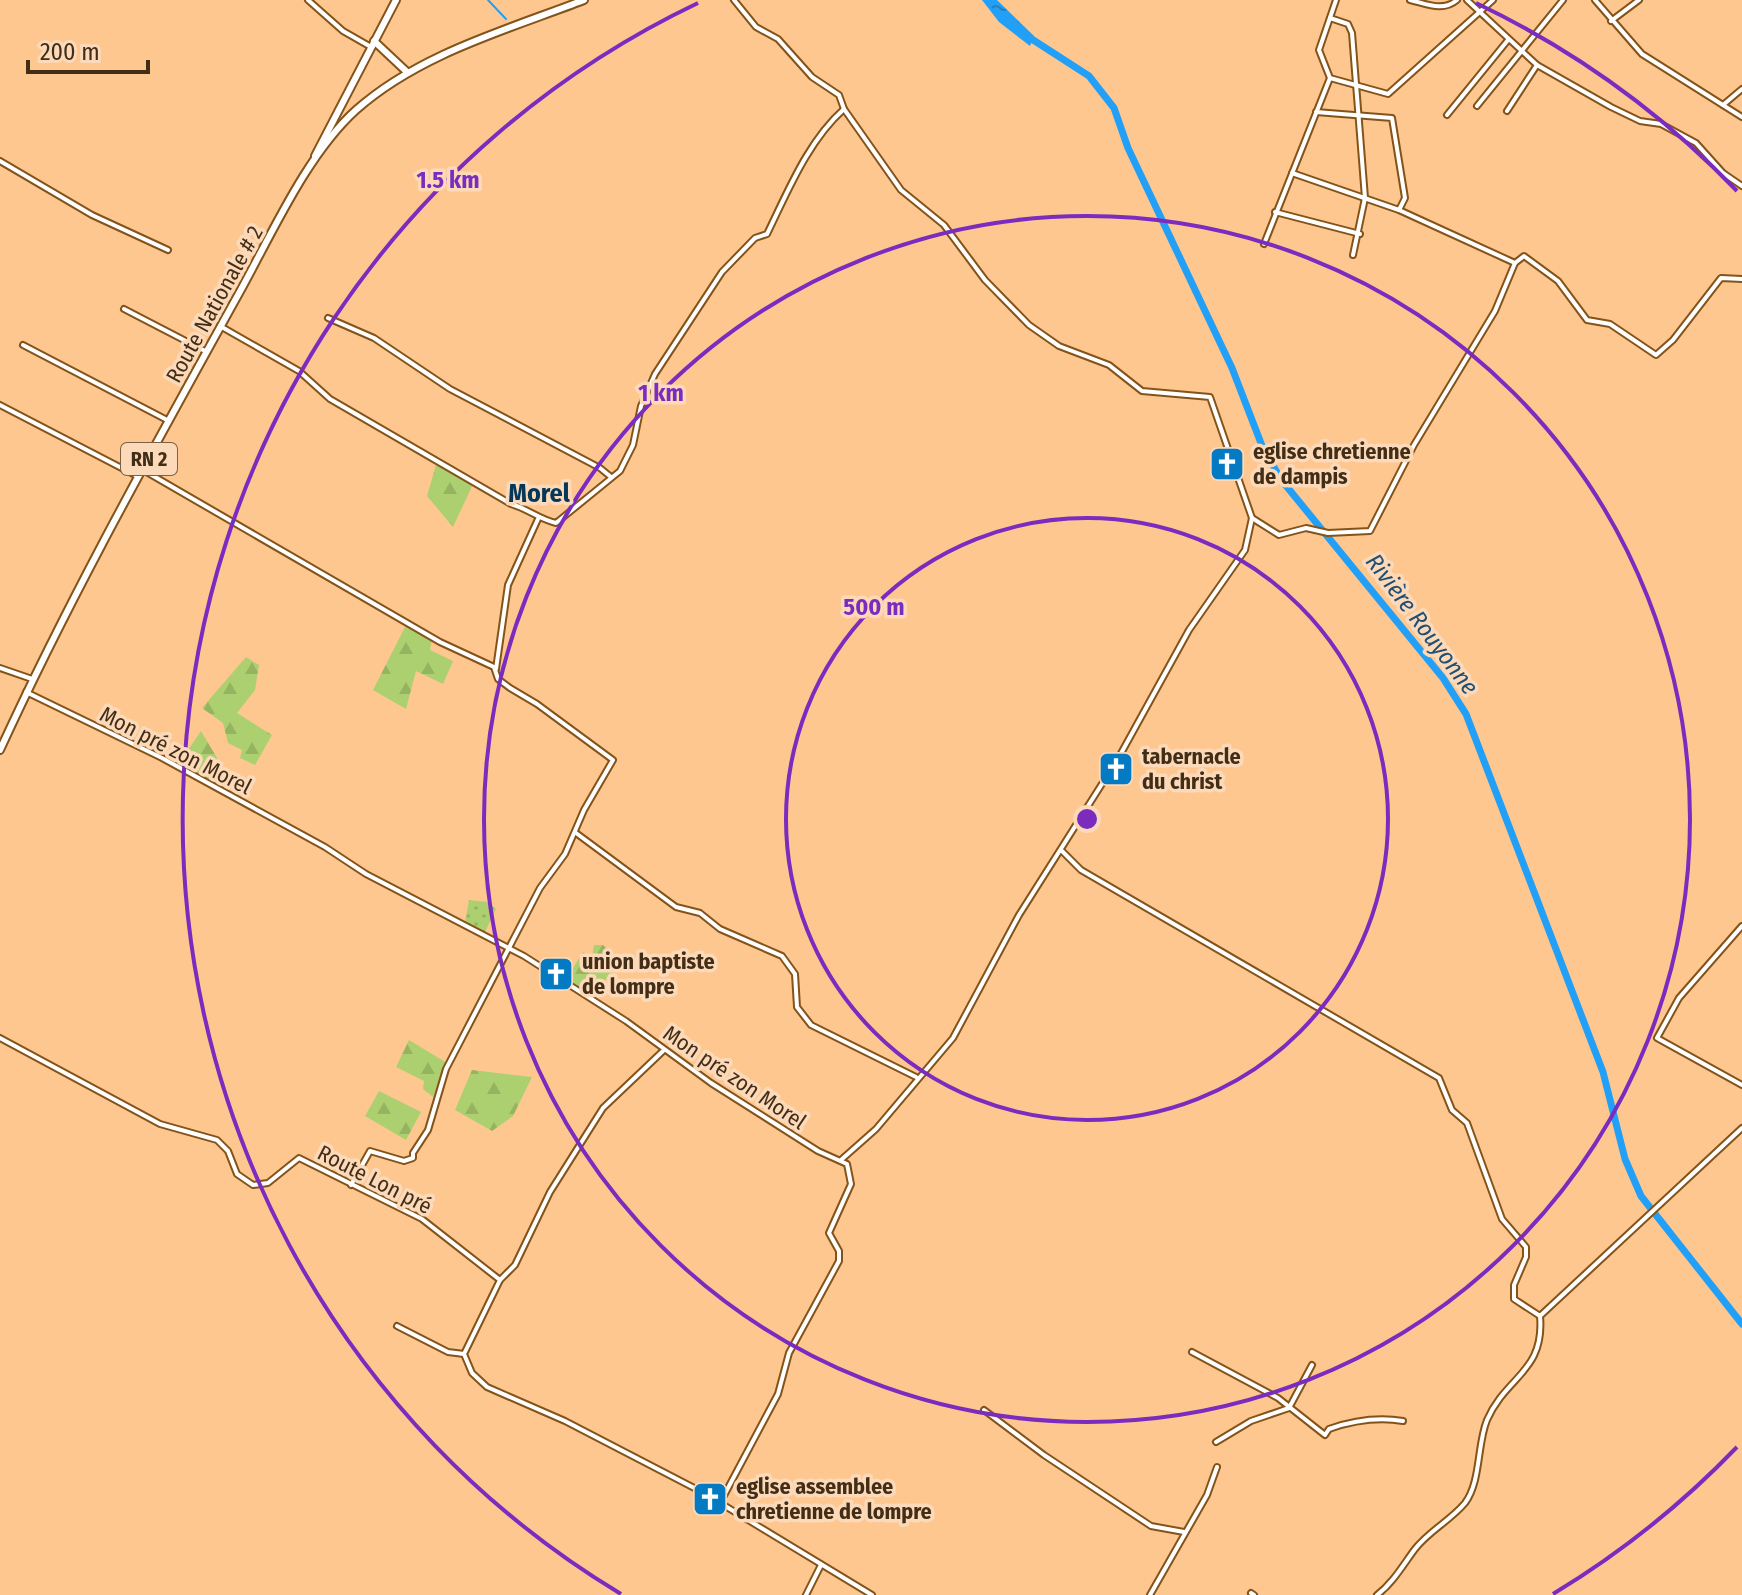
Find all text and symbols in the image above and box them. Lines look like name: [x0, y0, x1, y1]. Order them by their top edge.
scale bar: [28, 24, 148, 74]
text: 200 m: [40, 38, 100, 66]
text: 1.5 km: [416, 166, 480, 194]
street label: Route Nationale # 2: [160, 221, 269, 387]
text: 1 km: [638, 379, 684, 407]
place label: eglise chretienne de dampis: [1253, 438, 1411, 490]
road number: RN 2: [121, 443, 177, 475]
church icon: eglise chretienne de dampis: [1208, 445, 1246, 483]
district label: Morel: [508, 478, 571, 509]
water label: Rivière Rouyonne: [1360, 548, 1484, 700]
text: 500 m: [843, 593, 905, 621]
street label: Mon pré zon Morel: [95, 701, 256, 800]
place label: tabernacle du christ: [1142, 743, 1241, 795]
church icon: tabernacle du christ: [1097, 750, 1135, 788]
centre of rings: [1073, 805, 1101, 833]
place label: union baptiste de lompre: [582, 948, 715, 1000]
church icon: union baptiste de lompre: [537, 955, 575, 993]
street label: Mon pré zon Morel: [658, 1020, 811, 1135]
street label: Route Lon pré: [313, 1139, 437, 1220]
place label: eglise assemblee chretienne de lompre: [736, 1473, 932, 1525]
church icon: eglise assemblee chretienne de lompre: [691, 1480, 729, 1518]

